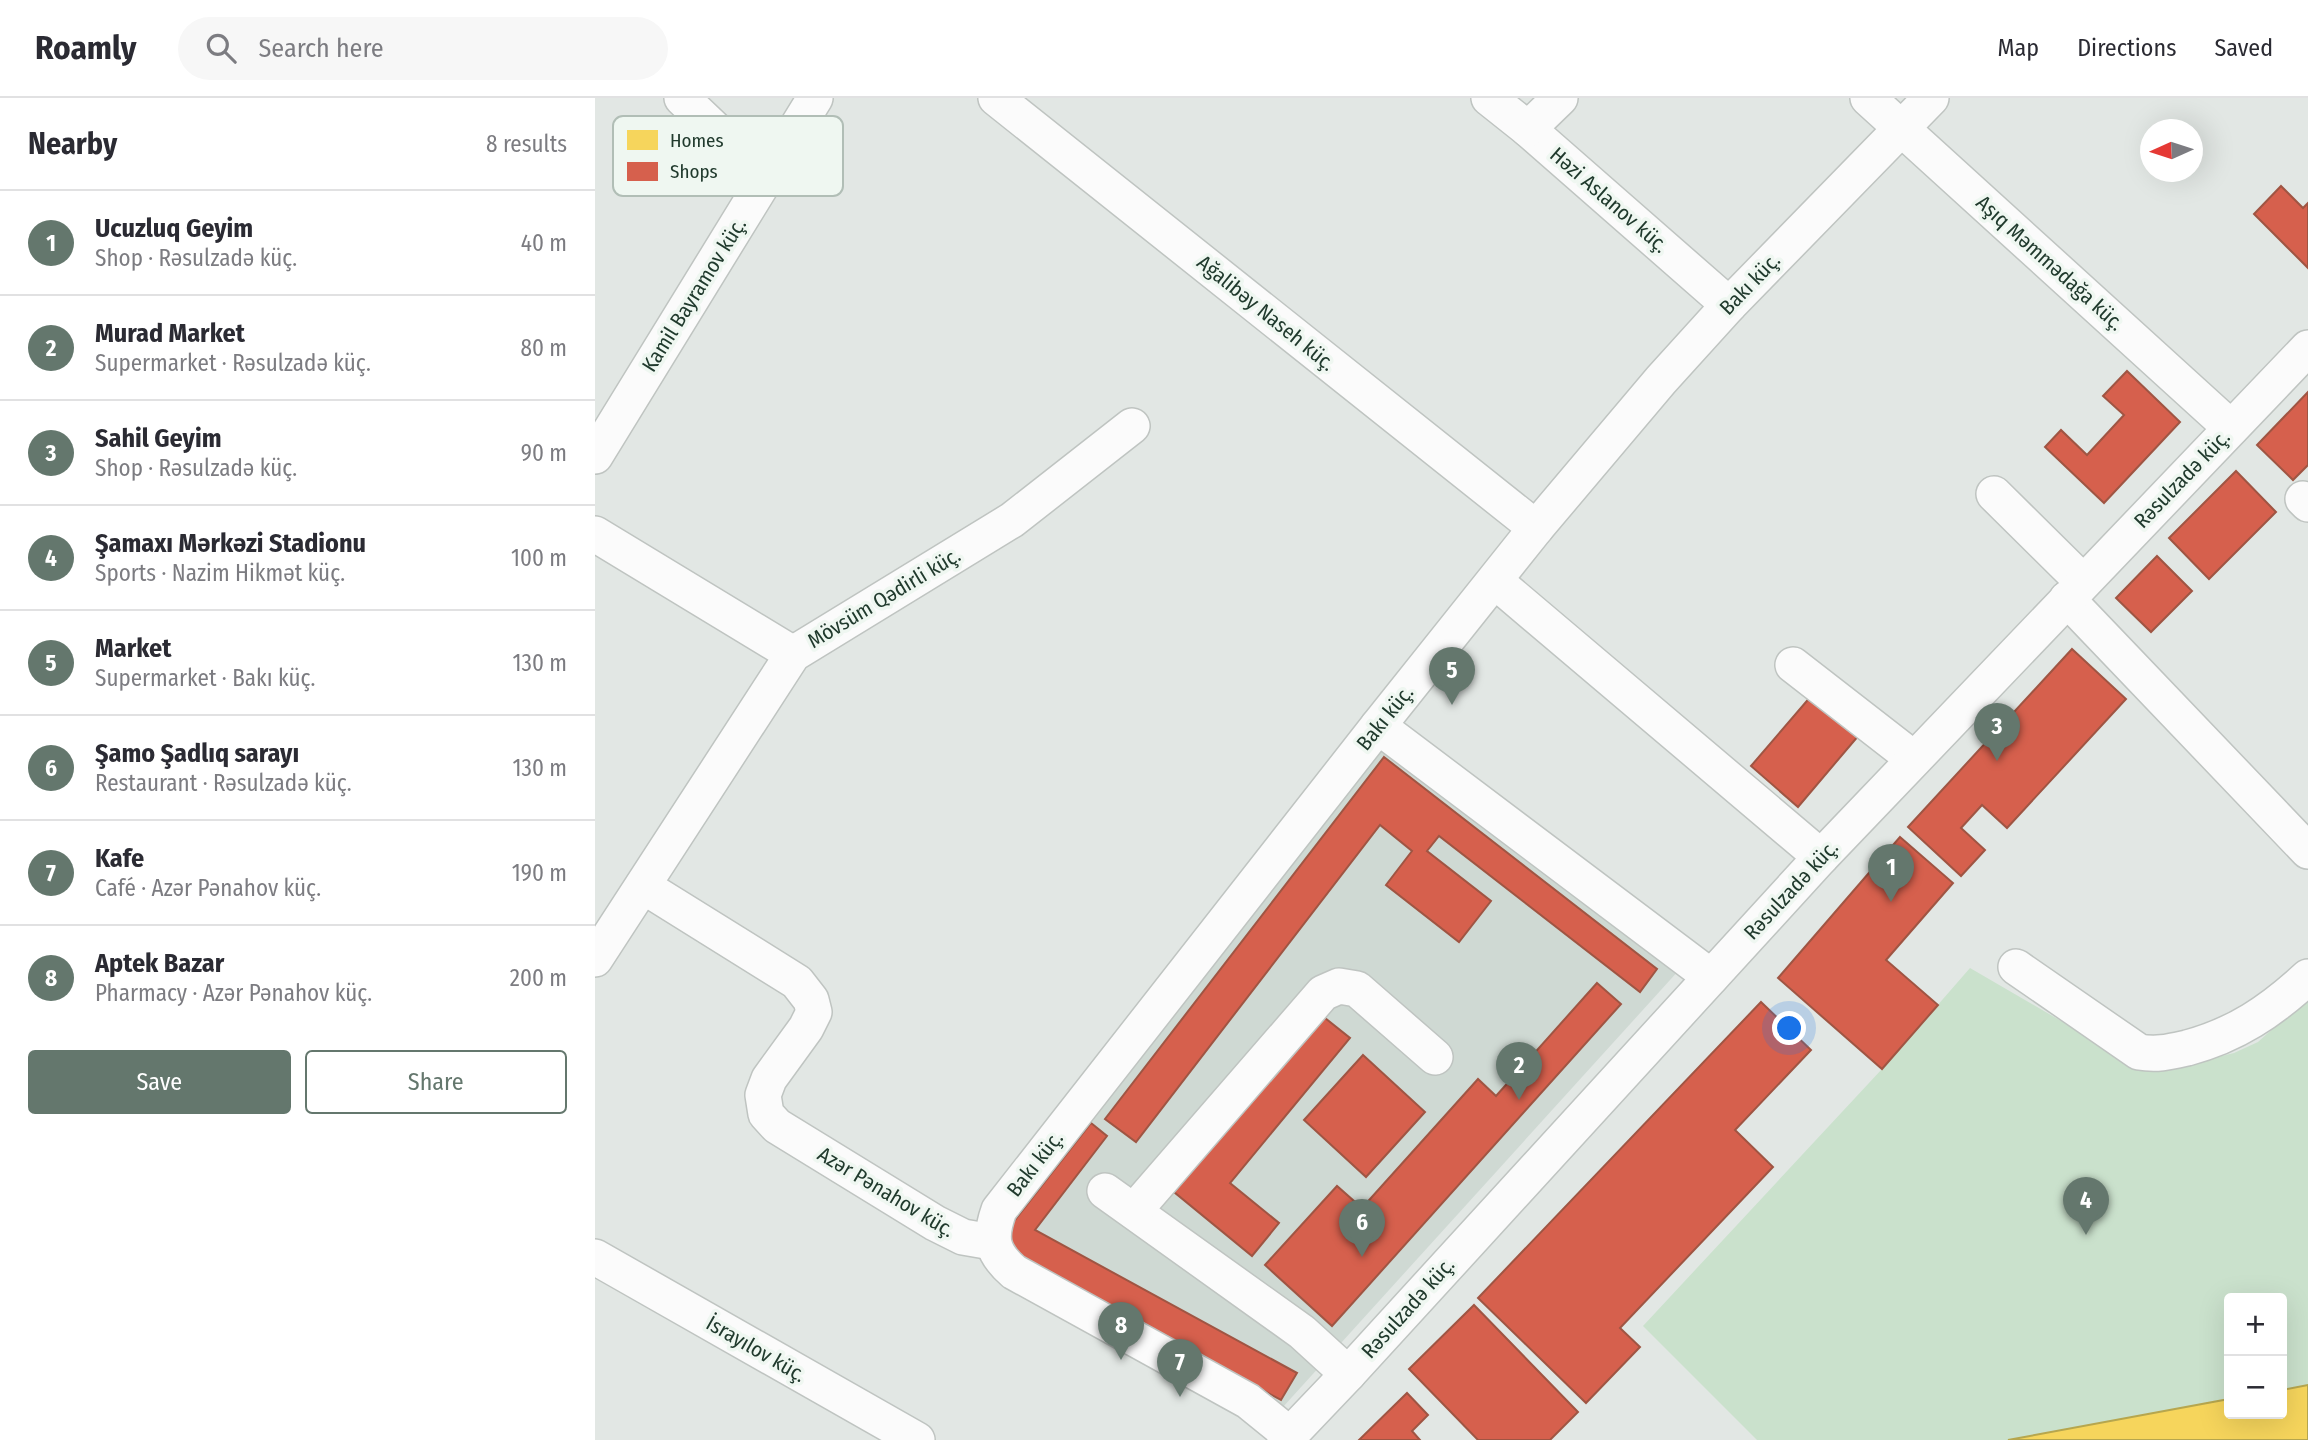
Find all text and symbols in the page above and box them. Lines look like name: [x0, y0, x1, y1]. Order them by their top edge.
search box: [178, 17, 668, 80]
text: Roamly: [35, 28, 136, 68]
icon: search: [202, 29, 240, 67]
text: Search here: [258, 33, 384, 64]
text: Map: [1998, 34, 2039, 62]
text: Directions: [2077, 34, 2176, 62]
text: Saved: [2214, 34, 2273, 62]
legend: [613, 116, 843, 196]
north arrow: [2140, 119, 2203, 182]
text: Nearby: [28, 126, 117, 162]
text: Homes: [670, 129, 724, 152]
text: 8 results: [486, 130, 567, 158]
street label: Həzi Aslanov küç.: [1545, 142, 1673, 258]
text: Shops: [670, 160, 718, 183]
street label: Aşıq Məmmədağa küç.: [1971, 190, 2129, 336]
text: Ucuzluq Geyim: [95, 213, 253, 244]
street label: Kamil Bayramov küç.: [636, 213, 752, 377]
text: 1: [46, 229, 56, 257]
text: 40 m: [521, 229, 567, 257]
text: Shop · Rəsulzadə küç.: [95, 244, 297, 272]
street label: Bakı küç.: [1714, 248, 1786, 320]
street label: Ağalibəy Naseh küç.: [1192, 249, 1340, 377]
text: Murad Market: [95, 318, 245, 349]
text: 2: [46, 334, 56, 362]
text: 80 m: [520, 334, 567, 362]
text: Supermarket · Rəsulzadə küç.: [95, 349, 371, 377]
text: Sahil Geyim: [95, 423, 222, 454]
street label: Rəsulzadə küç.: [2129, 424, 2235, 534]
text: 3: [46, 439, 56, 467]
text: 90 m: [521, 439, 567, 467]
text: Shop · Rəsulzadə küç.: [95, 454, 297, 482]
text: Şamaxı Mərkəzi Stadionu: [95, 528, 366, 559]
street label: Mövsüm Qədirli küç.: [803, 542, 965, 654]
text: 4: [45, 544, 57, 572]
text: 100 m: [511, 544, 567, 572]
text: Sports · Nazim Hikmət küç.: [95, 559, 345, 587]
text: Market: [95, 633, 171, 664]
pin: 5: [1429, 647, 1475, 705]
text: 5: [45, 649, 57, 677]
text: 130 m: [513, 649, 567, 677]
text: Supermarket · Bakı küç.: [95, 664, 315, 692]
street label: Bakı küç.: [1351, 680, 1419, 756]
pin: 3: [1974, 703, 2020, 761]
text: Şamo Şadlıq sarayı: [95, 738, 299, 769]
text: 6: [45, 754, 57, 782]
text: 130 m: [513, 754, 567, 782]
text: Restaurant · Rəsulzadə küç.: [95, 769, 352, 797]
street label: Rəsulzadə küç.: [1738, 835, 1844, 945]
text: Kafe: [95, 843, 144, 874]
pin: 1: [1868, 844, 1914, 902]
text: 7: [46, 859, 56, 887]
text: 190 m: [512, 859, 567, 887]
text: Café · Azər Pənahov küç.: [95, 874, 321, 902]
text: Aptek Bazar: [95, 948, 224, 979]
text: 8: [45, 964, 57, 992]
text: 200 m: [510, 964, 567, 992]
text: Pharmacy · Azər Pənahov küç.: [95, 979, 372, 1007]
your location: [1772, 1011, 1806, 1045]
pin: 2: [1496, 1042, 1542, 1100]
button: Save: [28, 1050, 291, 1114]
button: Share: [305, 1050, 567, 1114]
street label: Bakı küç.: [1001, 1126, 1069, 1202]
street label: Azər Pənahov küç.: [813, 1141, 959, 1243]
pin: 4: [2063, 1177, 2109, 1235]
pin: 6: [1339, 1199, 1385, 1257]
street label: Rəsulzadə küç.: [1356, 1252, 1460, 1364]
map controls: [2224, 1293, 2287, 1419]
button: +: [2224, 1293, 2287, 1356]
pin: 8: [1098, 1302, 1144, 1360]
street label: İsrayılov küç.: [702, 1310, 810, 1388]
pin: 7: [1157, 1339, 1203, 1397]
button: −: [2224, 1356, 2287, 1419]

